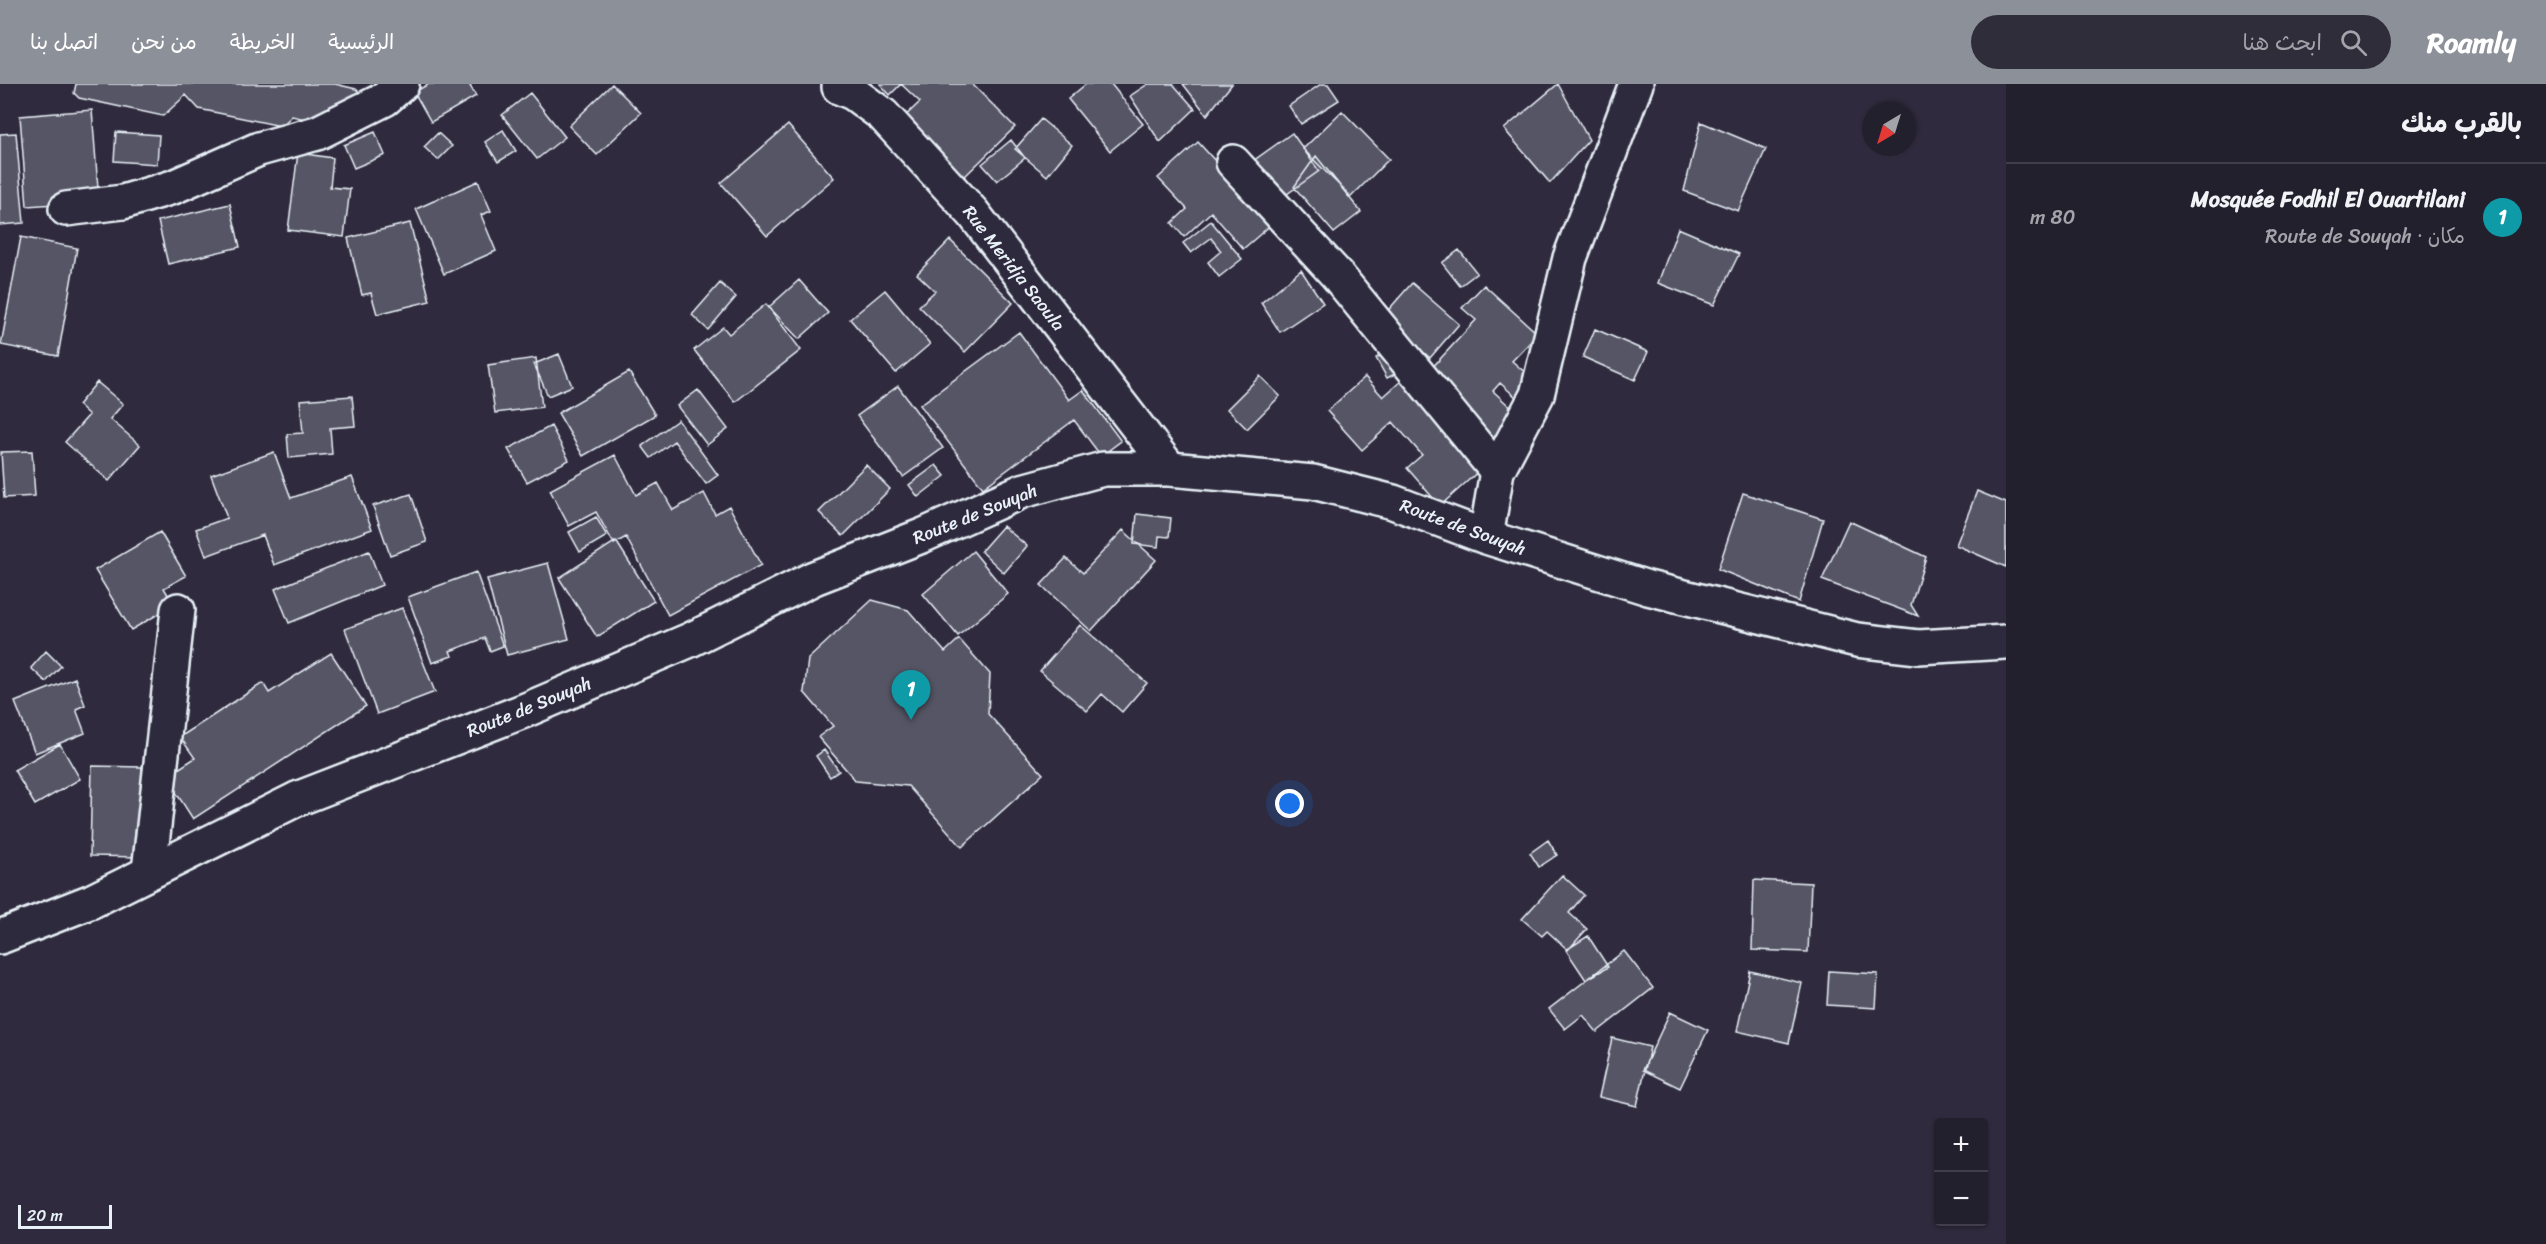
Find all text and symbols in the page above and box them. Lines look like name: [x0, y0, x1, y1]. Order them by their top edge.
search box: [1971, 15, 2391, 69]
text: Roamly: [2427, 18, 2516, 67]
text: اتصل بنا: [30, 23, 98, 61]
text: من نحن: [131, 23, 197, 61]
text: الخريطة: [230, 23, 295, 61]
text: الرئيسية: [328, 23, 394, 61]
text: ابحث هنا: [2243, 23, 2322, 62]
icon: search: [2337, 26, 2370, 59]
text: بالقرب منك: [2401, 100, 2522, 146]
north arrow: [1862, 102, 1916, 156]
text: Mosquée Fodhil El Ouartilani: [2191, 180, 2465, 219]
street label: Rue Meridja Saoula: [954, 198, 1074, 338]
text: 80 m: [2030, 200, 2075, 235]
text: 1: [2498, 200, 2507, 235]
text: مكان · Route de Souyah: [2265, 219, 2465, 254]
street label: Route de Souyah: [908, 474, 1042, 554]
street label: Route de Souyah: [1395, 489, 1531, 565]
street label: Route de Souyah: [462, 667, 596, 747]
pin: 1: [892, 670, 930, 720]
your location: [1275, 789, 1304, 818]
map controls: [1934, 1118, 1988, 1226]
button: +: [1934, 1118, 1988, 1172]
button: −: [1934, 1172, 1988, 1226]
text: 20 m: [27, 1201, 63, 1230]
scale bar: [18, 1202, 112, 1230]

